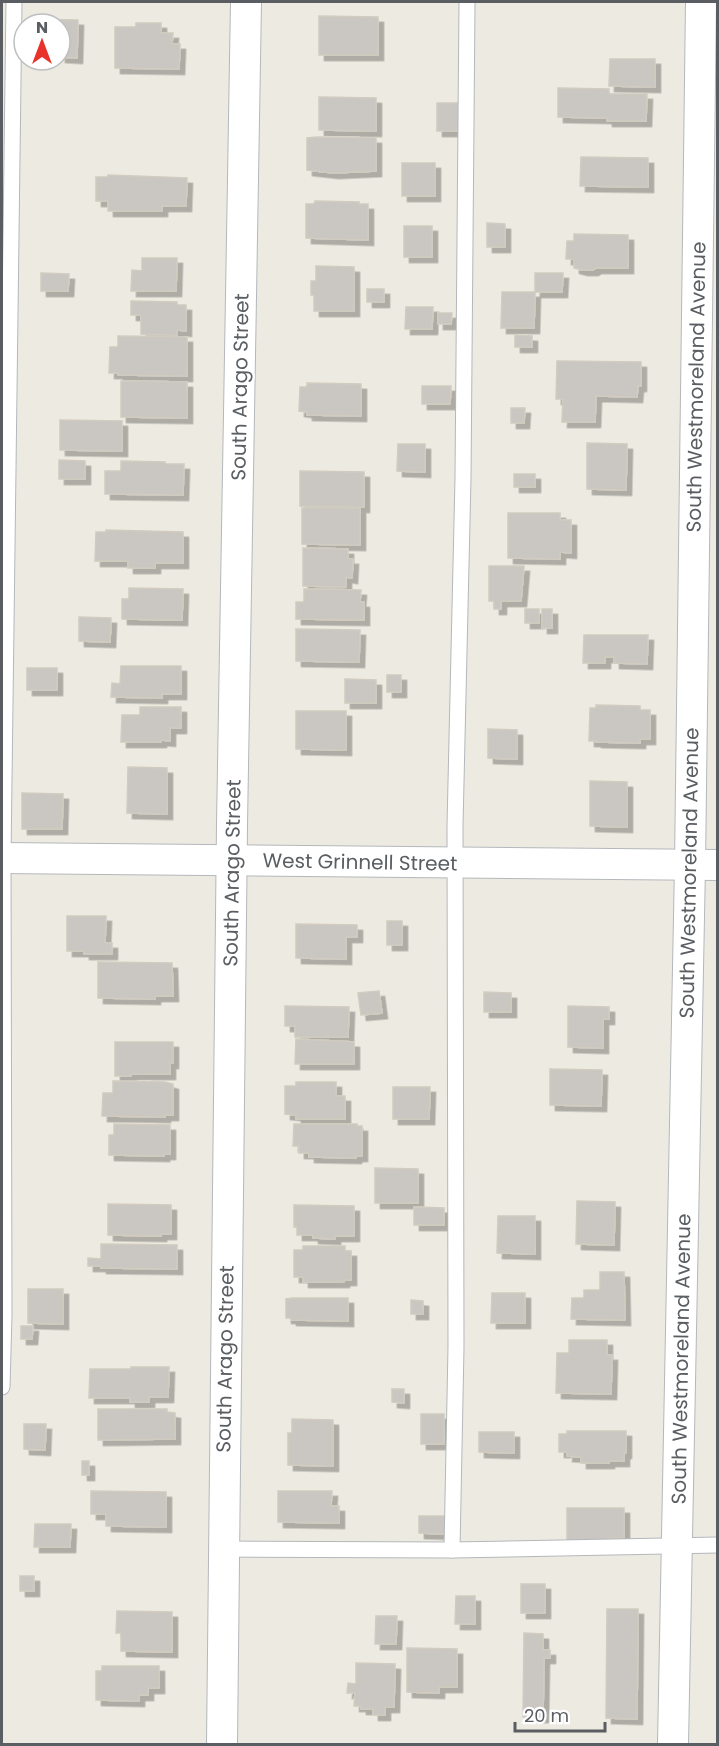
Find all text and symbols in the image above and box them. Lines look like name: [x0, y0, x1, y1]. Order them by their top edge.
north arrow: [12, 12, 72, 72]
text: N: [36, 16, 48, 39]
street label: South Westmoreland Avenue: [679, 241, 713, 533]
street label: South Arago Street: [224, 293, 256, 481]
street label: South Westmoreland Avenue: [672, 727, 706, 1019]
street label: South Arago Street: [216, 779, 248, 967]
street label: West Grinnell Street: [262, 846, 458, 878]
street label: South Westmoreland Avenue: [664, 1213, 698, 1505]
street label: South Arago Street: [209, 1265, 241, 1453]
scale bar: [515, 1695, 605, 1733]
text: 20 m: [524, 1703, 569, 1728]

